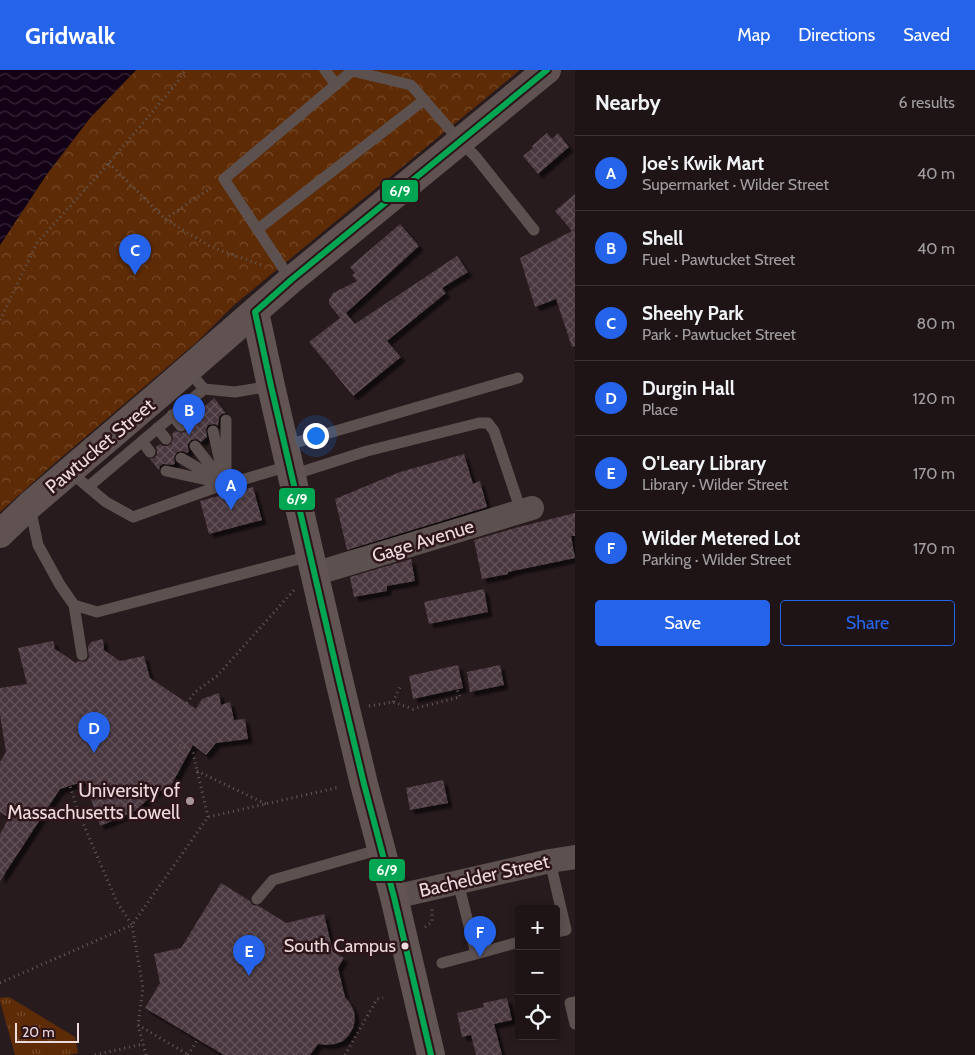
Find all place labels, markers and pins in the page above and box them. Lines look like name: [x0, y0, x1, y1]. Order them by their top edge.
pin: C: [119, 234, 151, 275]
pin: B: [173, 394, 205, 435]
pin: A: [215, 469, 247, 510]
pin: D: [78, 712, 110, 753]
place label: University of Massachusetts Lowell: [7, 779, 181, 824]
marker: University of Massachusetts Lowell: [184, 795, 196, 807]
pin: F: [464, 916, 496, 957]
pin: E: [233, 935, 265, 976]
place label: South Campus: [284, 935, 396, 957]
marker: South Campus: [400, 941, 410, 951]

